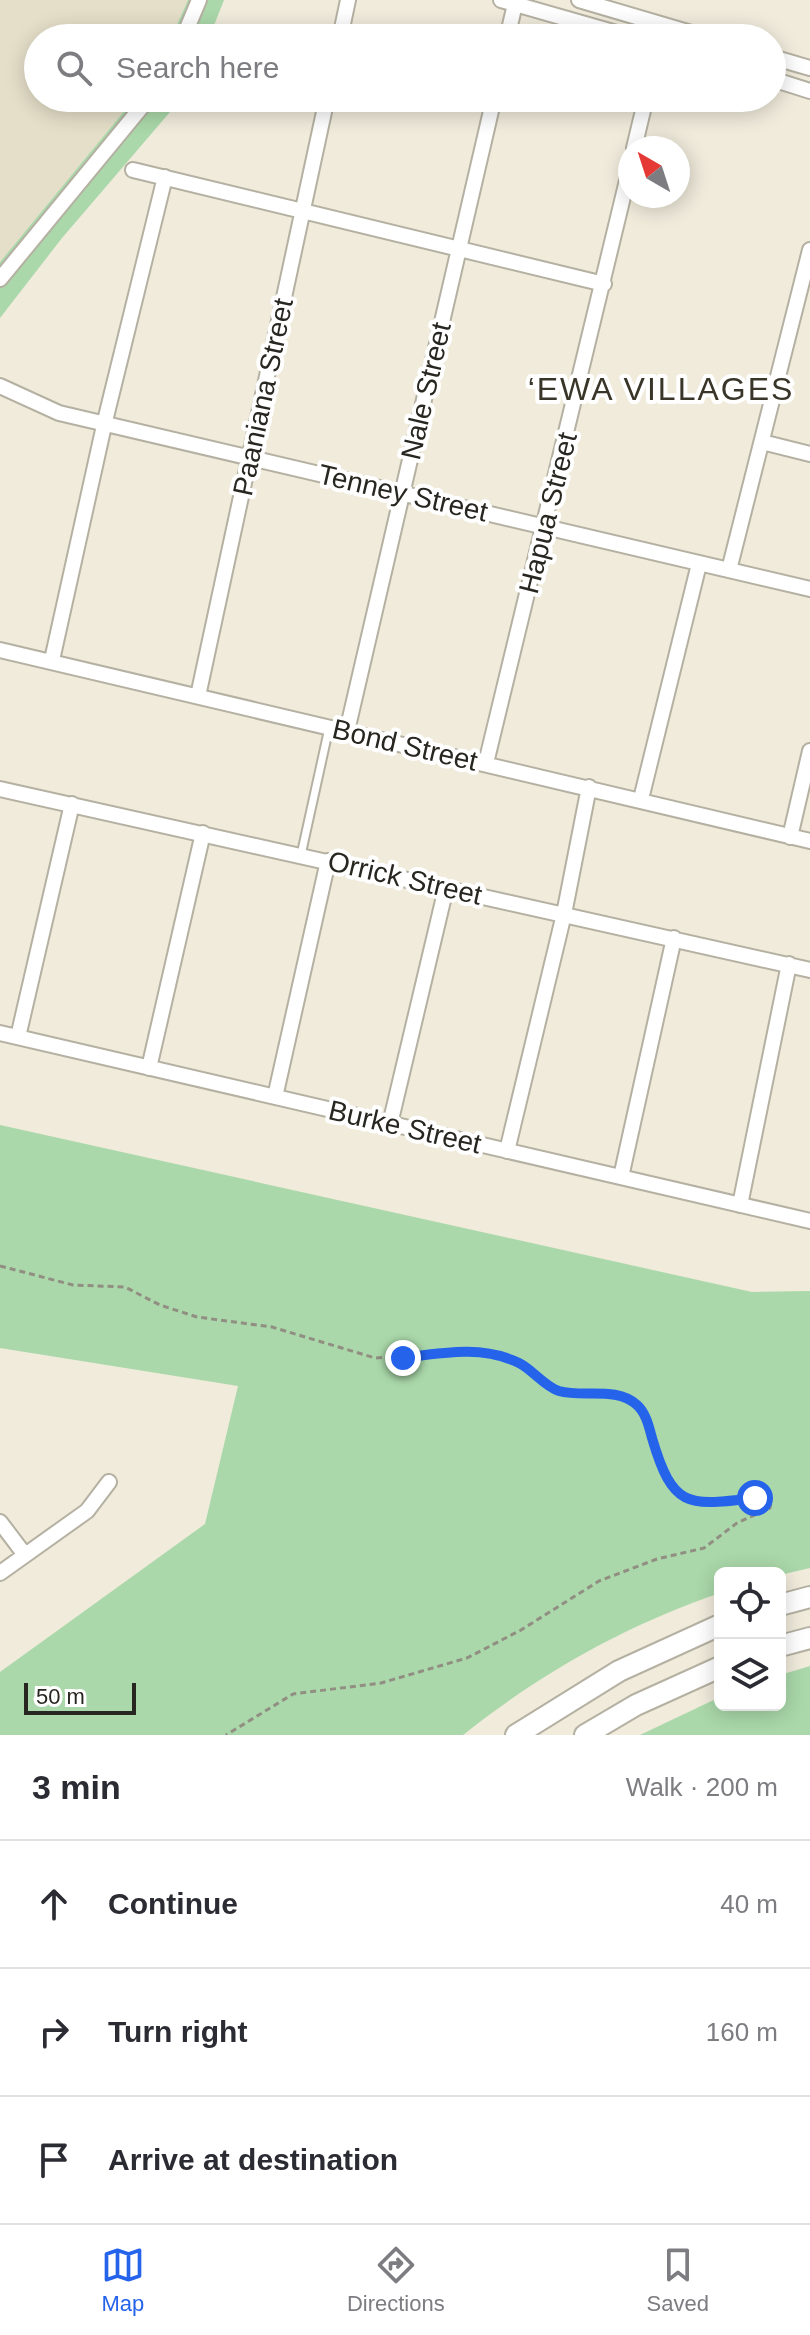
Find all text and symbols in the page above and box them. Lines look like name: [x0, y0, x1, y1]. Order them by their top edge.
search box: [24, 24, 786, 112]
icon: search: [52, 46, 96, 90]
text: Search here: [116, 51, 279, 84]
north arrow: [618, 136, 690, 208]
street label: Paaniana Street: [227, 295, 299, 498]
street label: Nale Street: [395, 319, 457, 463]
district label: ‘EWA VILLAGES: [528, 371, 794, 407]
street label: Hapua Street: [513, 429, 583, 597]
street label: Tenney Street: [315, 458, 491, 528]
street label: Bond Street: [329, 713, 481, 777]
street label: Orrick Street: [325, 845, 485, 911]
street label: Burke Street: [326, 1094, 485, 1160]
route end: [385, 1340, 421, 1376]
route start: [737, 1480, 773, 1516]
map controls: [714, 1567, 786, 1711]
button: locate: [714, 1567, 786, 1639]
button: layers: [714, 1639, 786, 1711]
scale bar: [24, 1679, 136, 1715]
text: 50 m: [36, 1684, 85, 1709]
text: 3 min: [32, 1768, 121, 1806]
text: Walk · 200 m: [626, 1772, 778, 1802]
icon: ahead: [32, 1882, 76, 1926]
text: Continue: [108, 1887, 238, 1920]
text: 40 m: [720, 1889, 778, 1919]
icon: right: [32, 2010, 76, 2054]
text: Turn right: [108, 2015, 247, 2048]
text: 160 m: [706, 2017, 778, 2047]
icon: arrive: [32, 2138, 76, 2182]
text: Arrive at destination: [108, 2143, 398, 2176]
tab: Map: [101, 2243, 145, 2317]
tab: Directions: [347, 2243, 445, 2317]
tab: Saved: [647, 2243, 709, 2317]

